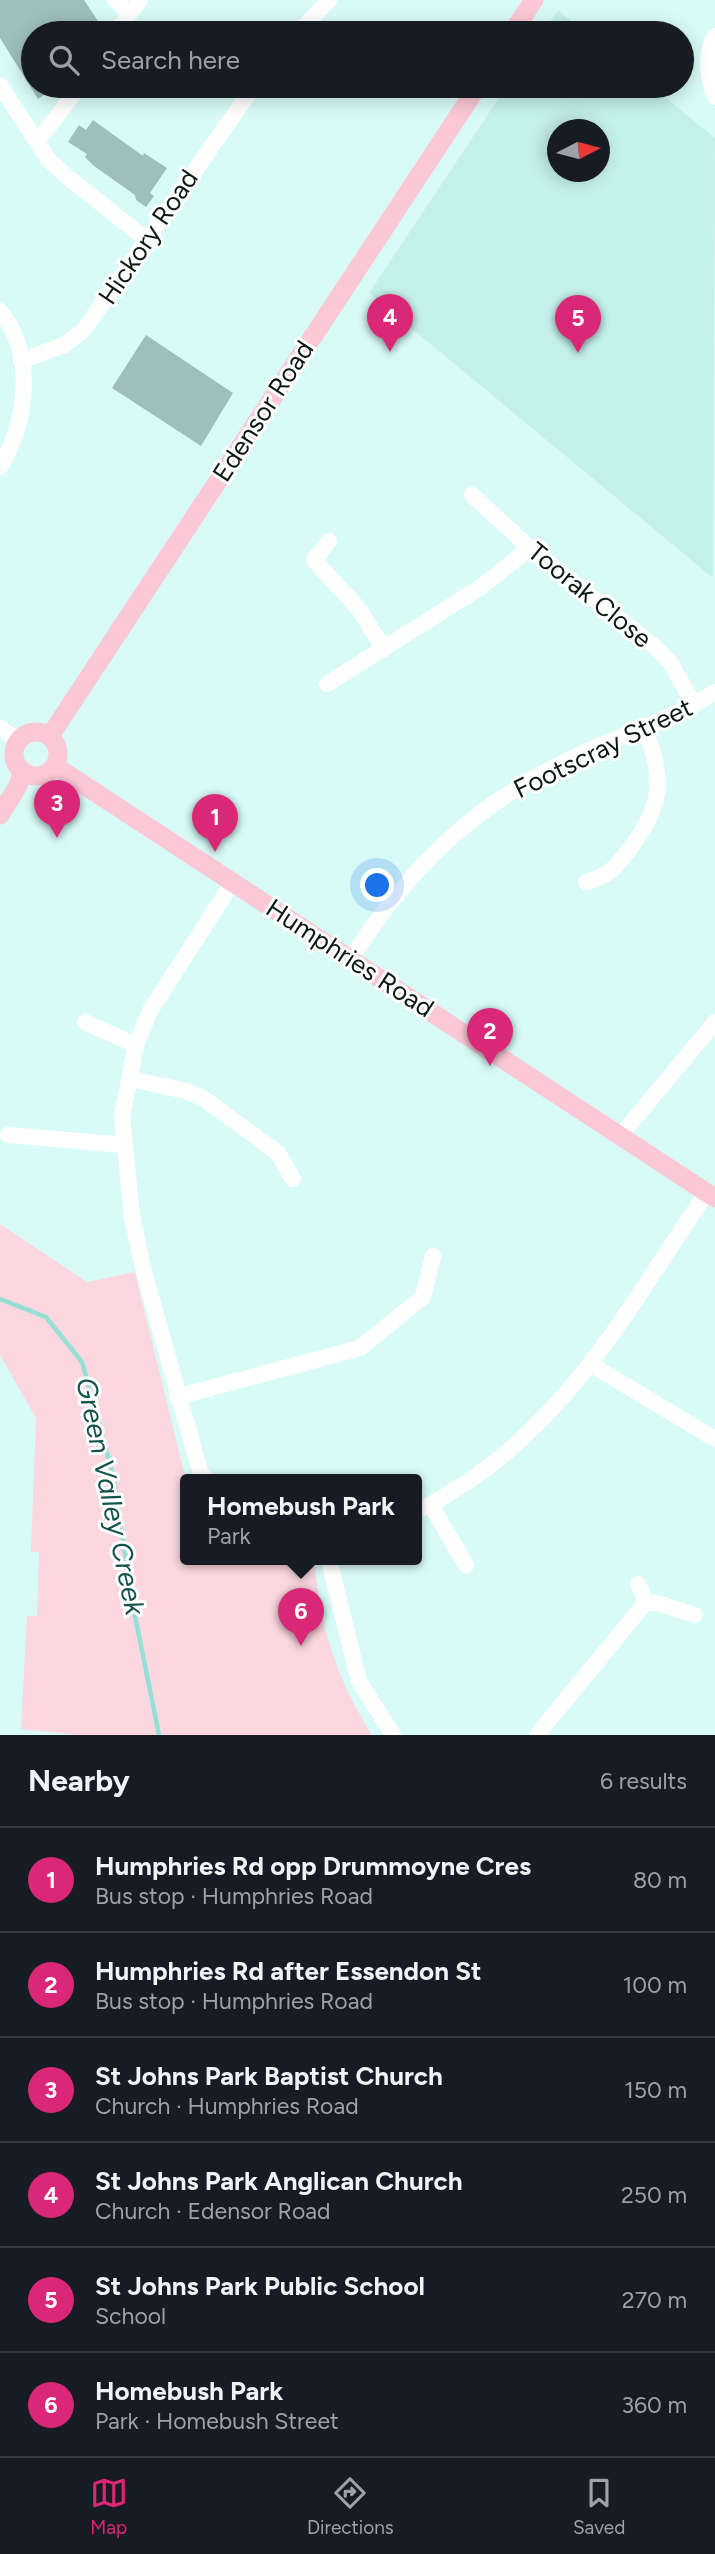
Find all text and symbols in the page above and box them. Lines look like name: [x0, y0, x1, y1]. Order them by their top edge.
search box: [21, 21, 694, 98]
icon: search: [45, 41, 83, 79]
text: Search here: [101, 44, 240, 76]
north arrow: [547, 119, 610, 182]
street label: Hickory Road: [91, 163, 205, 311]
pin: 4: [367, 294, 413, 352]
pin: 5: [555, 295, 601, 353]
street label: Edensor Road: [206, 335, 320, 487]
street label: Toorak Close: [522, 535, 658, 655]
street label: Footscray Street: [508, 691, 698, 805]
pin: 3: [34, 780, 80, 838]
pin: 1: [192, 794, 238, 852]
your location: [360, 868, 394, 902]
street label: Humphries Road: [260, 892, 440, 1024]
pin: 2: [467, 1008, 513, 1066]
water label: Green Valley Creek: [69, 1374, 153, 1619]
popup: [180, 1474, 422, 1565]
text: Homebush Park: [207, 1490, 395, 1522]
text: Park: [207, 1522, 251, 1550]
pin: 6: [278, 1588, 324, 1646]
text: Nearby: [28, 1762, 130, 1799]
text: 6 results: [600, 1767, 687, 1795]
text: Humphries Rd opp Drummoyne Cres: [95, 1850, 531, 1882]
text: 1: [46, 1866, 56, 1894]
text: 80 m: [633, 1866, 687, 1894]
text: Bus stop · Humphries Road: [95, 1882, 373, 1910]
text: Humphries Rd after Essendon St: [95, 1955, 481, 1987]
text: 2: [44, 1971, 58, 1999]
text: 100 m: [623, 1971, 687, 1999]
text: Bus stop · Humphries Road: [95, 1987, 373, 2015]
text: St Johns Park Baptist Church: [95, 2060, 443, 2092]
text: 3: [45, 2076, 57, 2104]
text: 150 m: [624, 2076, 687, 2104]
text: Church · Humphries Road: [95, 2092, 359, 2120]
text: St Johns Park Anglican Church: [95, 2165, 463, 2197]
text: 4: [44, 2181, 58, 2209]
text: 250 m: [621, 2181, 687, 2209]
text: Church · Edensor Road: [95, 2197, 330, 2225]
text: St Johns Park Public School: [95, 2270, 425, 2302]
text: 5: [44, 2286, 58, 2314]
text: 270 m: [622, 2286, 687, 2314]
text: School: [95, 2302, 166, 2330]
text: Homebush Park: [95, 2375, 283, 2407]
text: 6: [44, 2391, 58, 2419]
text: 360 m: [621, 2391, 687, 2419]
text: Park · Homebush Street: [95, 2407, 339, 2435]
tab: Map: [90, 2474, 128, 2539]
tab: Directions: [307, 2474, 394, 2539]
tab: Saved: [573, 2474, 625, 2539]

